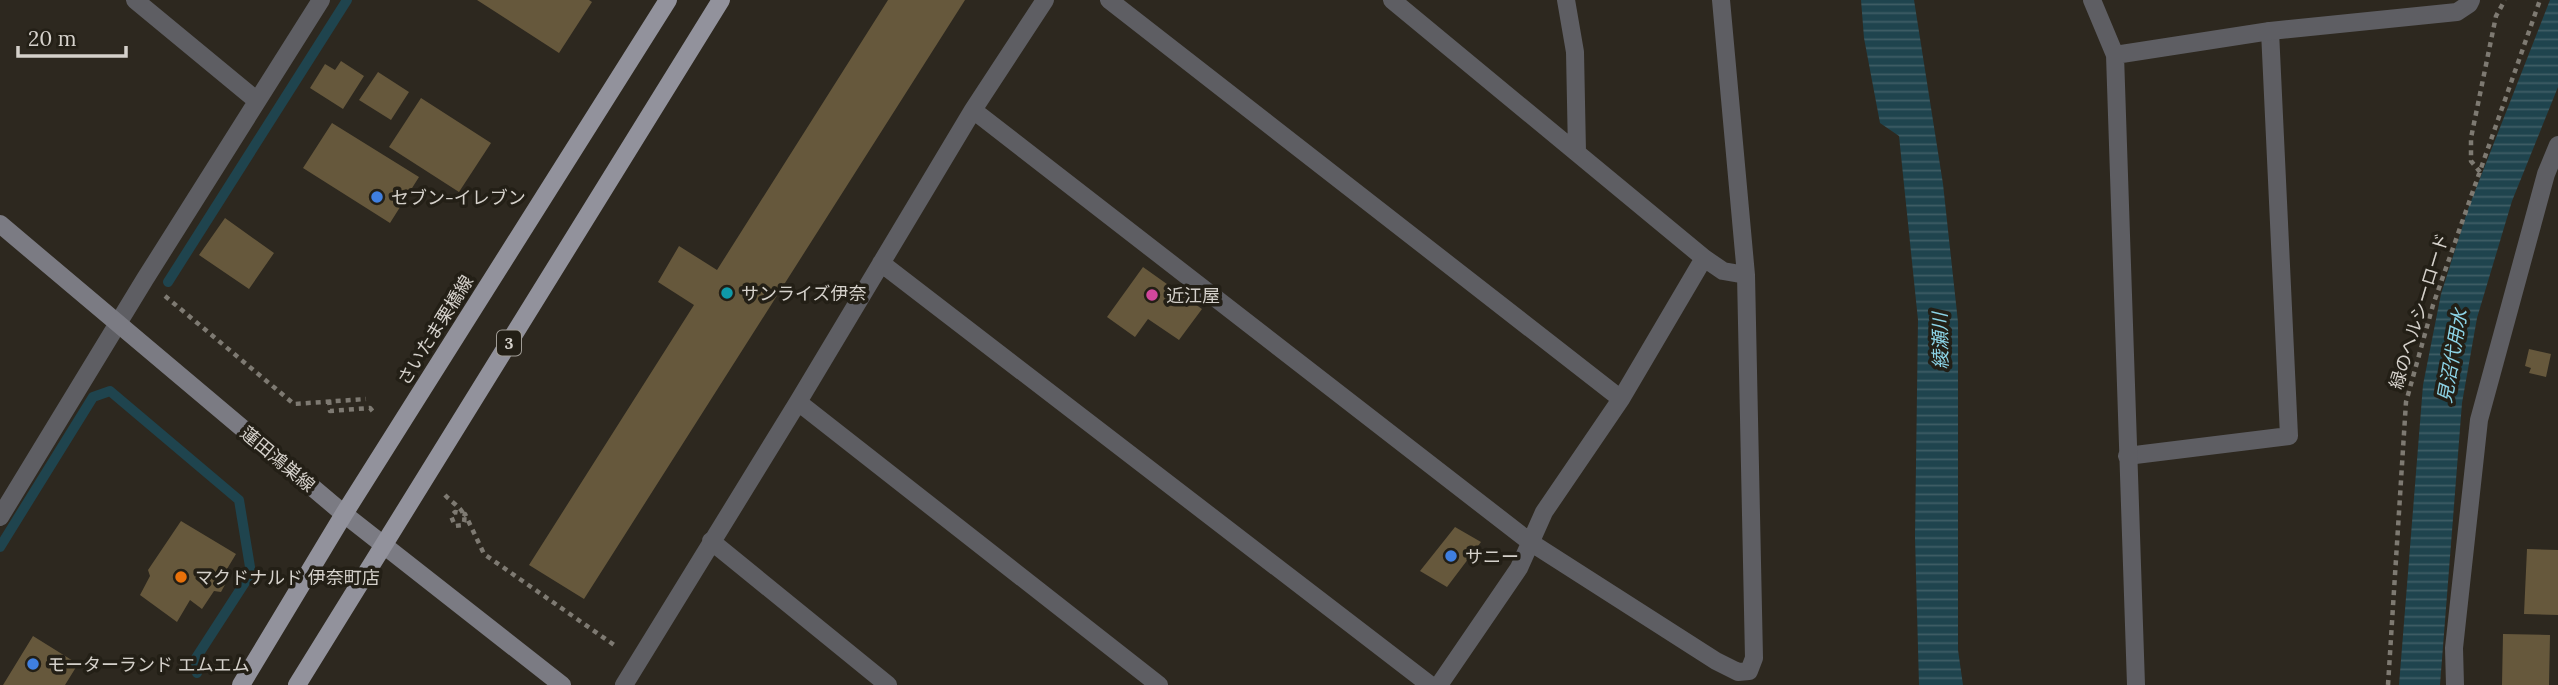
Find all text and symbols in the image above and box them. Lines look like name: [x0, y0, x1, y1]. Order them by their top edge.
scale bar: [18, 14, 126, 58]
text: 20 m: [28, 25, 77, 52]
place label: セブン-イレブン: [391, 186, 526, 209]
marker: セブン-イレブン: [369, 189, 385, 205]
street label: 緑のヘルシーロード: [2384, 230, 2454, 392]
street label: さいたま栗橋線: [392, 271, 478, 389]
place label: サンライズ伊奈: [741, 282, 866, 305]
place label: 近江屋: [1166, 284, 1220, 307]
marker: サンライズ伊奈: [719, 285, 735, 301]
marker: 近江屋: [1144, 287, 1160, 303]
water label: 見沼代用水: [2432, 305, 2472, 405]
water label: 綾瀬川: [1927, 310, 1952, 370]
road number: 3: [497, 330, 521, 356]
street label: 蓮田鴻巣線: [236, 421, 320, 497]
place label: サニー: [1465, 545, 1519, 568]
marker: サニー: [1443, 548, 1459, 564]
place label: マクドナルド 伊奈町店: [195, 566, 380, 589]
marker: マクドナルド 伊奈町店: [173, 569, 189, 585]
place label: モーターランド エムエム: [47, 653, 250, 676]
marker: モーターランド エムエム: [25, 656, 41, 672]

